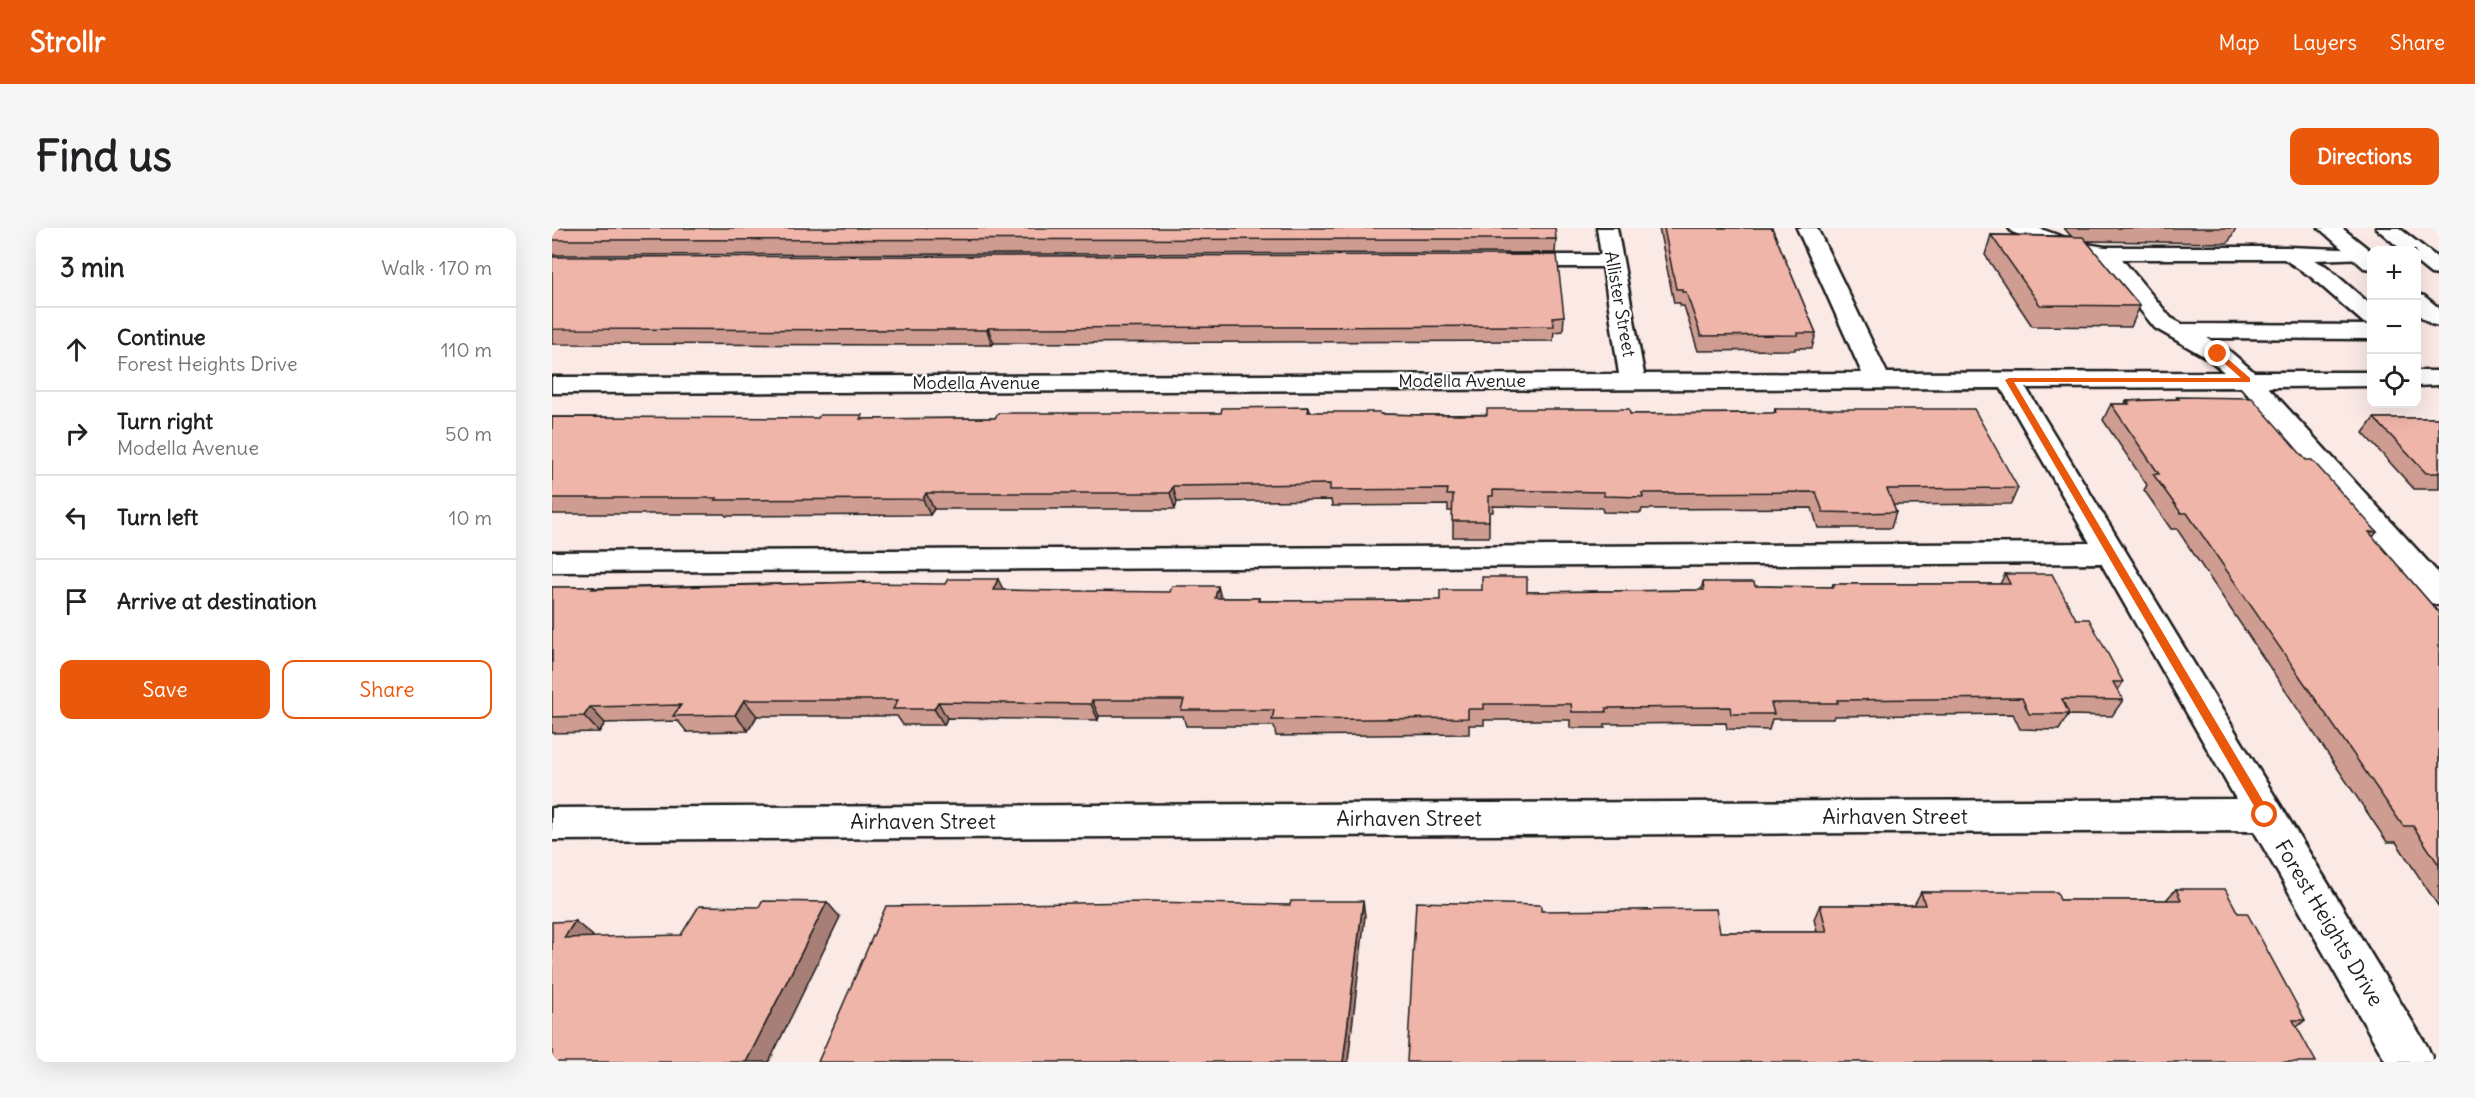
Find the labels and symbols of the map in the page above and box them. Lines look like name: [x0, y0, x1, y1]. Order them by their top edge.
street label: Allister Street: [1600, 249, 1641, 359]
route end: [2204, 340, 2230, 366]
street label: Modella Avenue: [1398, 369, 1526, 392]
street label: Modella Avenue: [912, 371, 1040, 394]
route start: [2251, 801, 2277, 827]
street label: Airhaven Street: [1822, 803, 1968, 830]
street label: Airhaven Street: [1336, 805, 1482, 832]
street label: Airhaven Street: [850, 808, 996, 835]
street label: Forest Heights Drive: [2269, 835, 2390, 1011]

